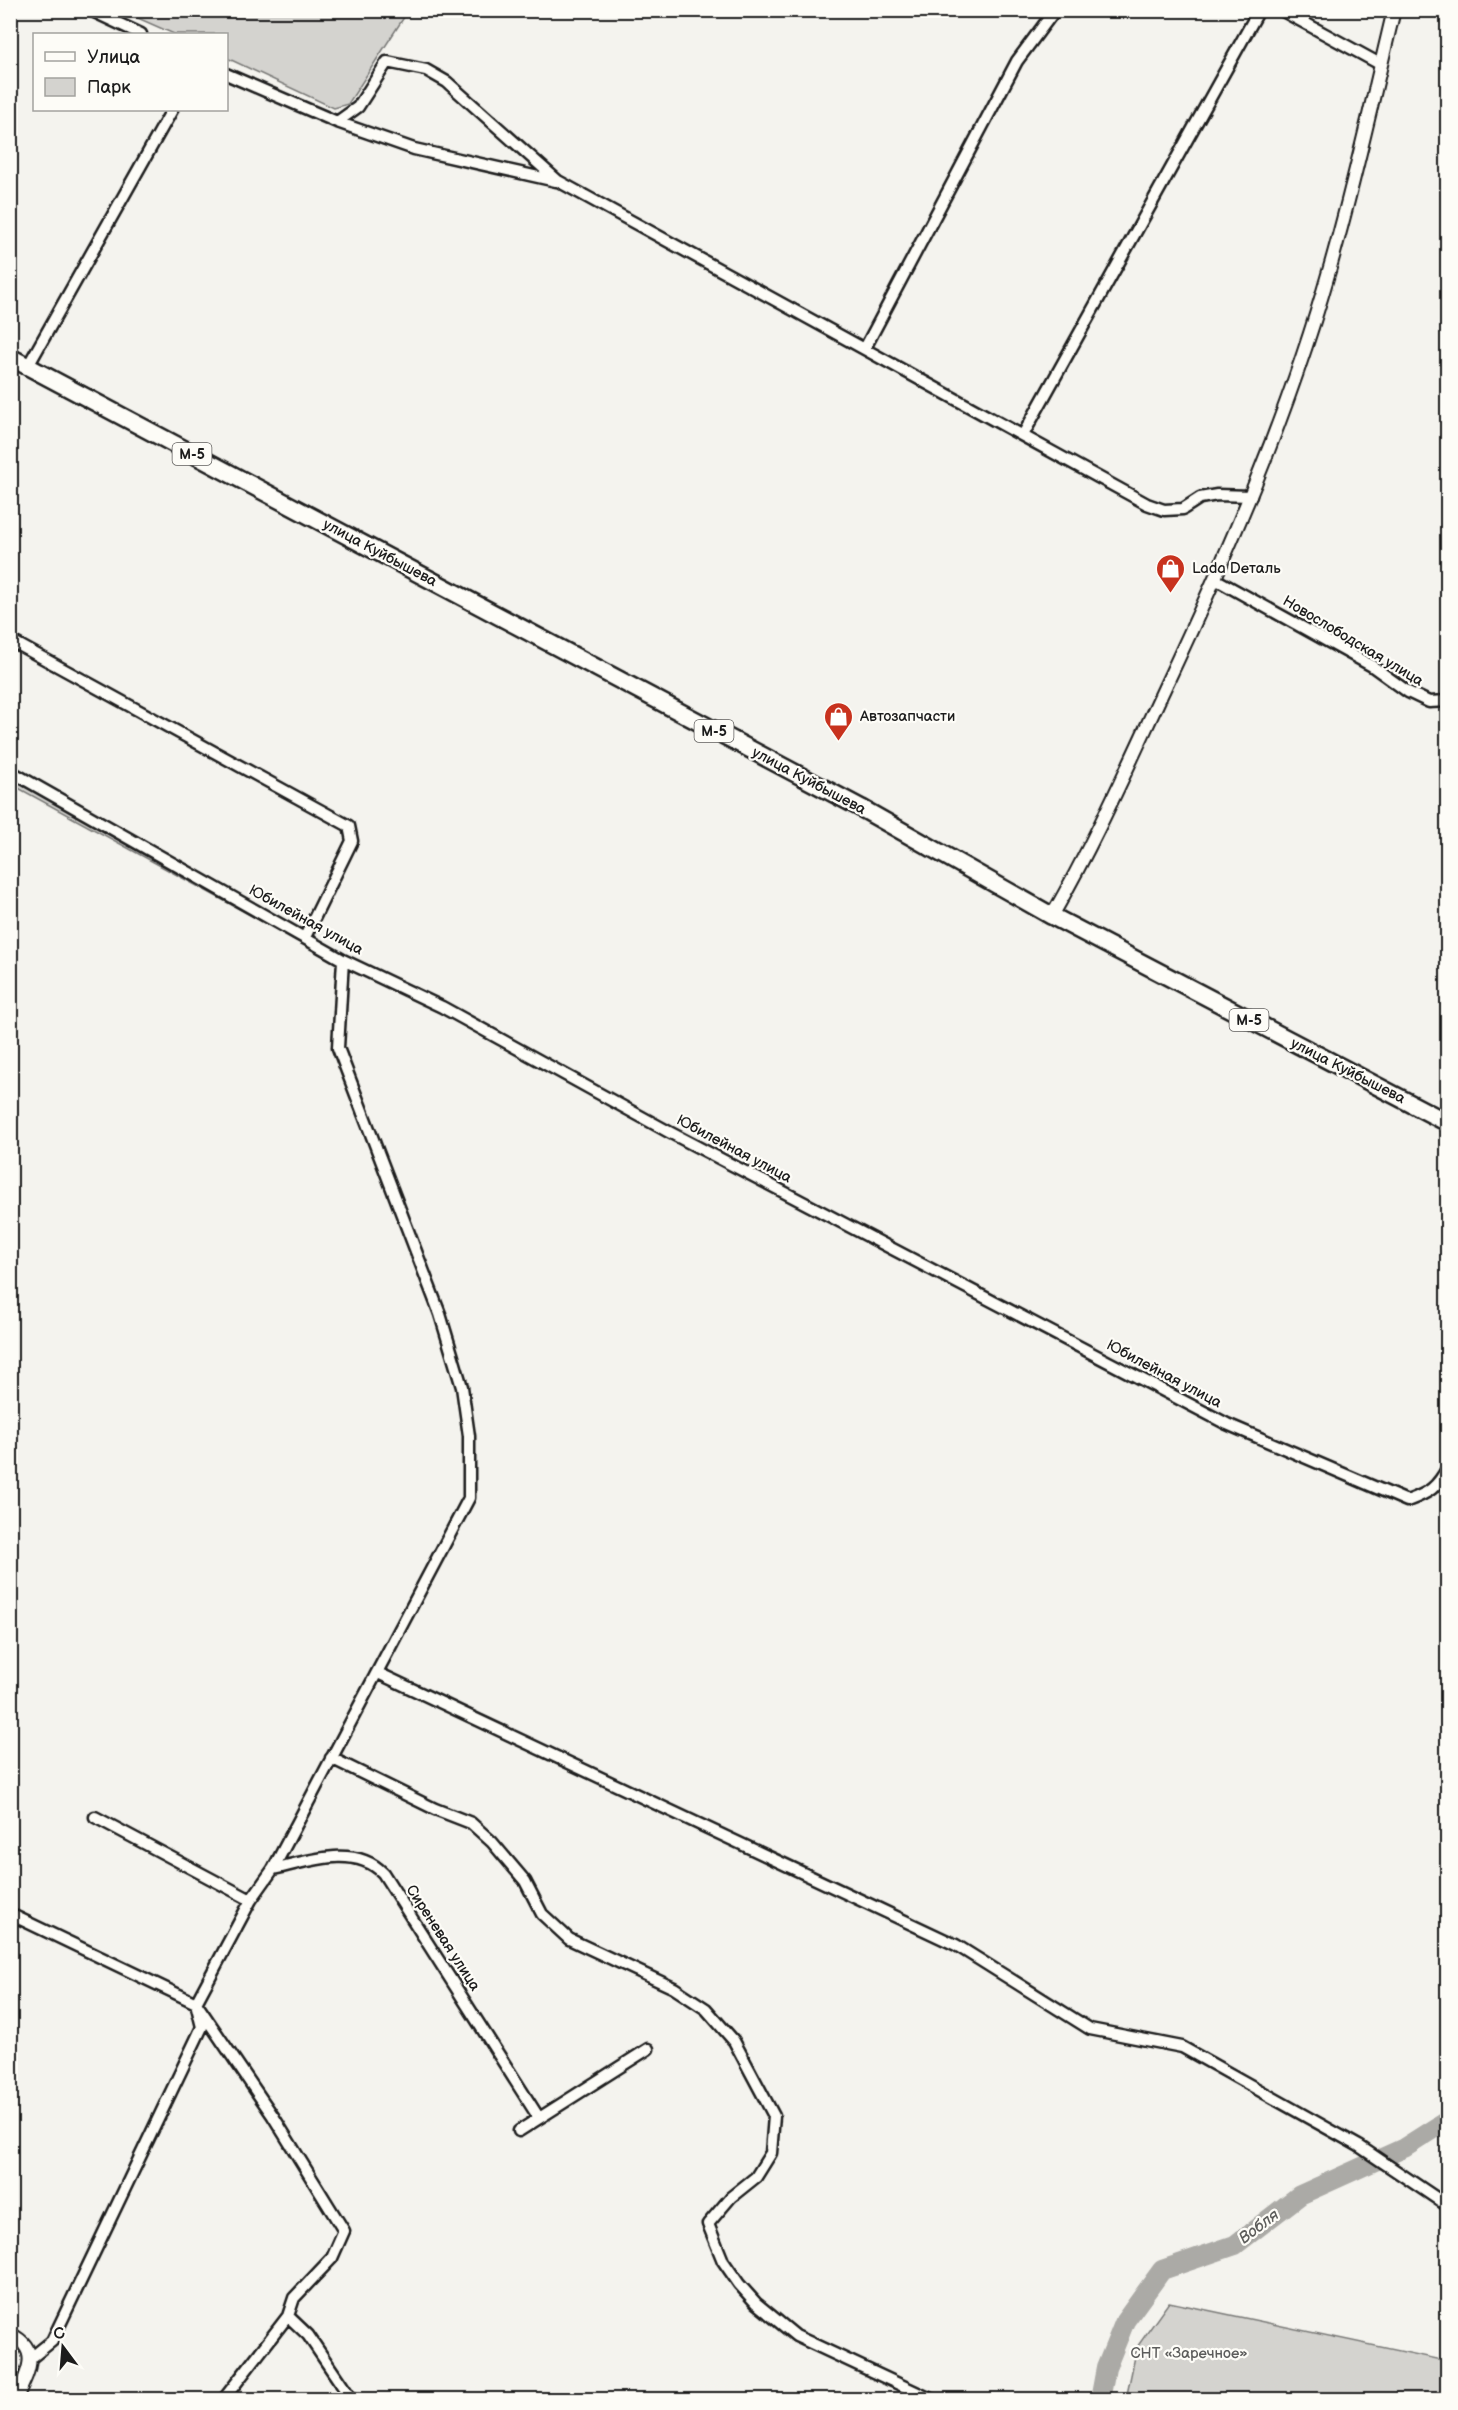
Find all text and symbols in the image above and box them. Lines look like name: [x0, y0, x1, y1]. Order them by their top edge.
legend: [33, 33, 228, 111]
text: Улица: [87, 47, 141, 68]
text: Парк: [87, 77, 131, 98]
road number: М-5: [172, 443, 212, 465]
street label: улица Куйбышева: [320, 515, 440, 591]
shop icon: Lada Dеталь: [1155, 552, 1187, 594]
place label: Lada Dеталь: [1192, 559, 1281, 578]
street label: Новослободская улица: [1279, 591, 1427, 691]
shop icon: Автозапчасти: [823, 700, 855, 742]
place label: Автозапчасти: [859, 707, 955, 726]
road number: М-5: [694, 720, 734, 742]
street label: улица Куйбышева: [749, 743, 869, 819]
street label: Юбилейная улица: [245, 881, 367, 959]
road number: М-5: [1230, 1009, 1268, 1031]
street label: улица Куйбышева: [1287, 1034, 1409, 1108]
street label: Юбилейная улица: [673, 1111, 795, 1187]
street label: Юбилейная улица: [1103, 1336, 1225, 1412]
street label: Сиреневая улица: [402, 1881, 484, 1995]
water label: Вобля: [1235, 2206, 1283, 2248]
north arrow: [33, 2317, 93, 2377]
text: С: [51, 2323, 67, 2345]
park label: СНТ «Заречное»: [1130, 2344, 1248, 2363]

